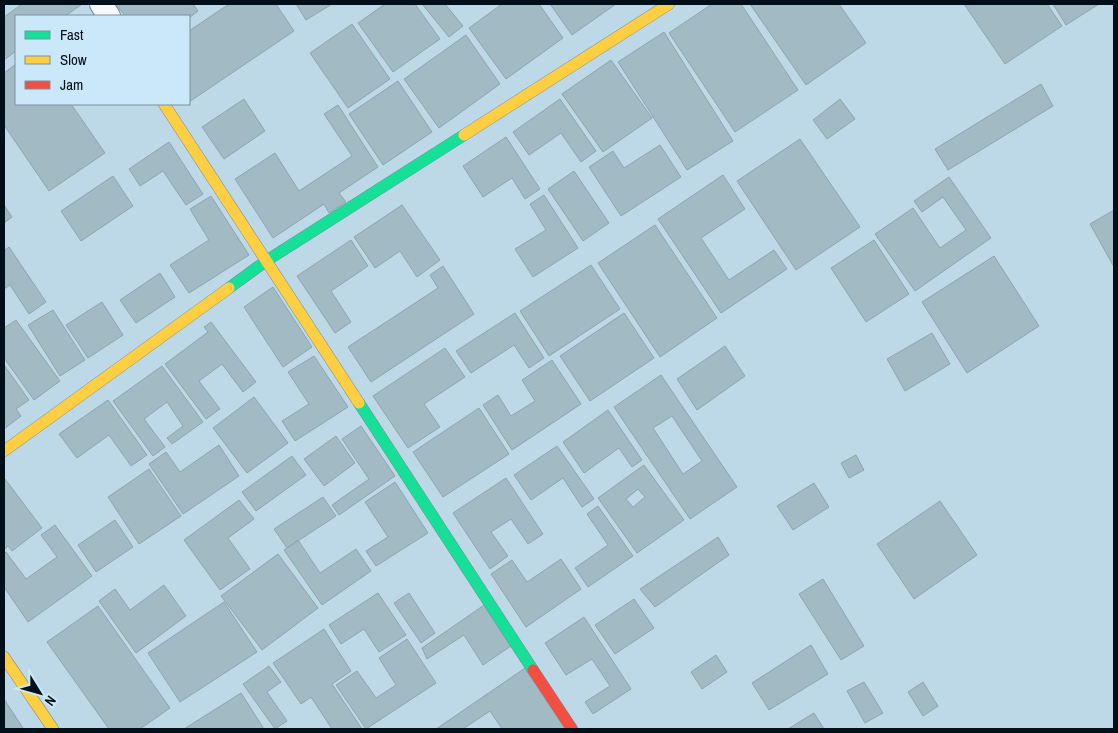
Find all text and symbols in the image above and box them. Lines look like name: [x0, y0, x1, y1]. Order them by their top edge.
legend: [15, 15, 190, 105]
text: Fast: [60, 24, 84, 45]
text: Slow: [60, 49, 87, 70]
text: Jam: [60, 74, 83, 95]
north arrow: [15, 668, 65, 718]
text: N: [41, 692, 60, 710]

